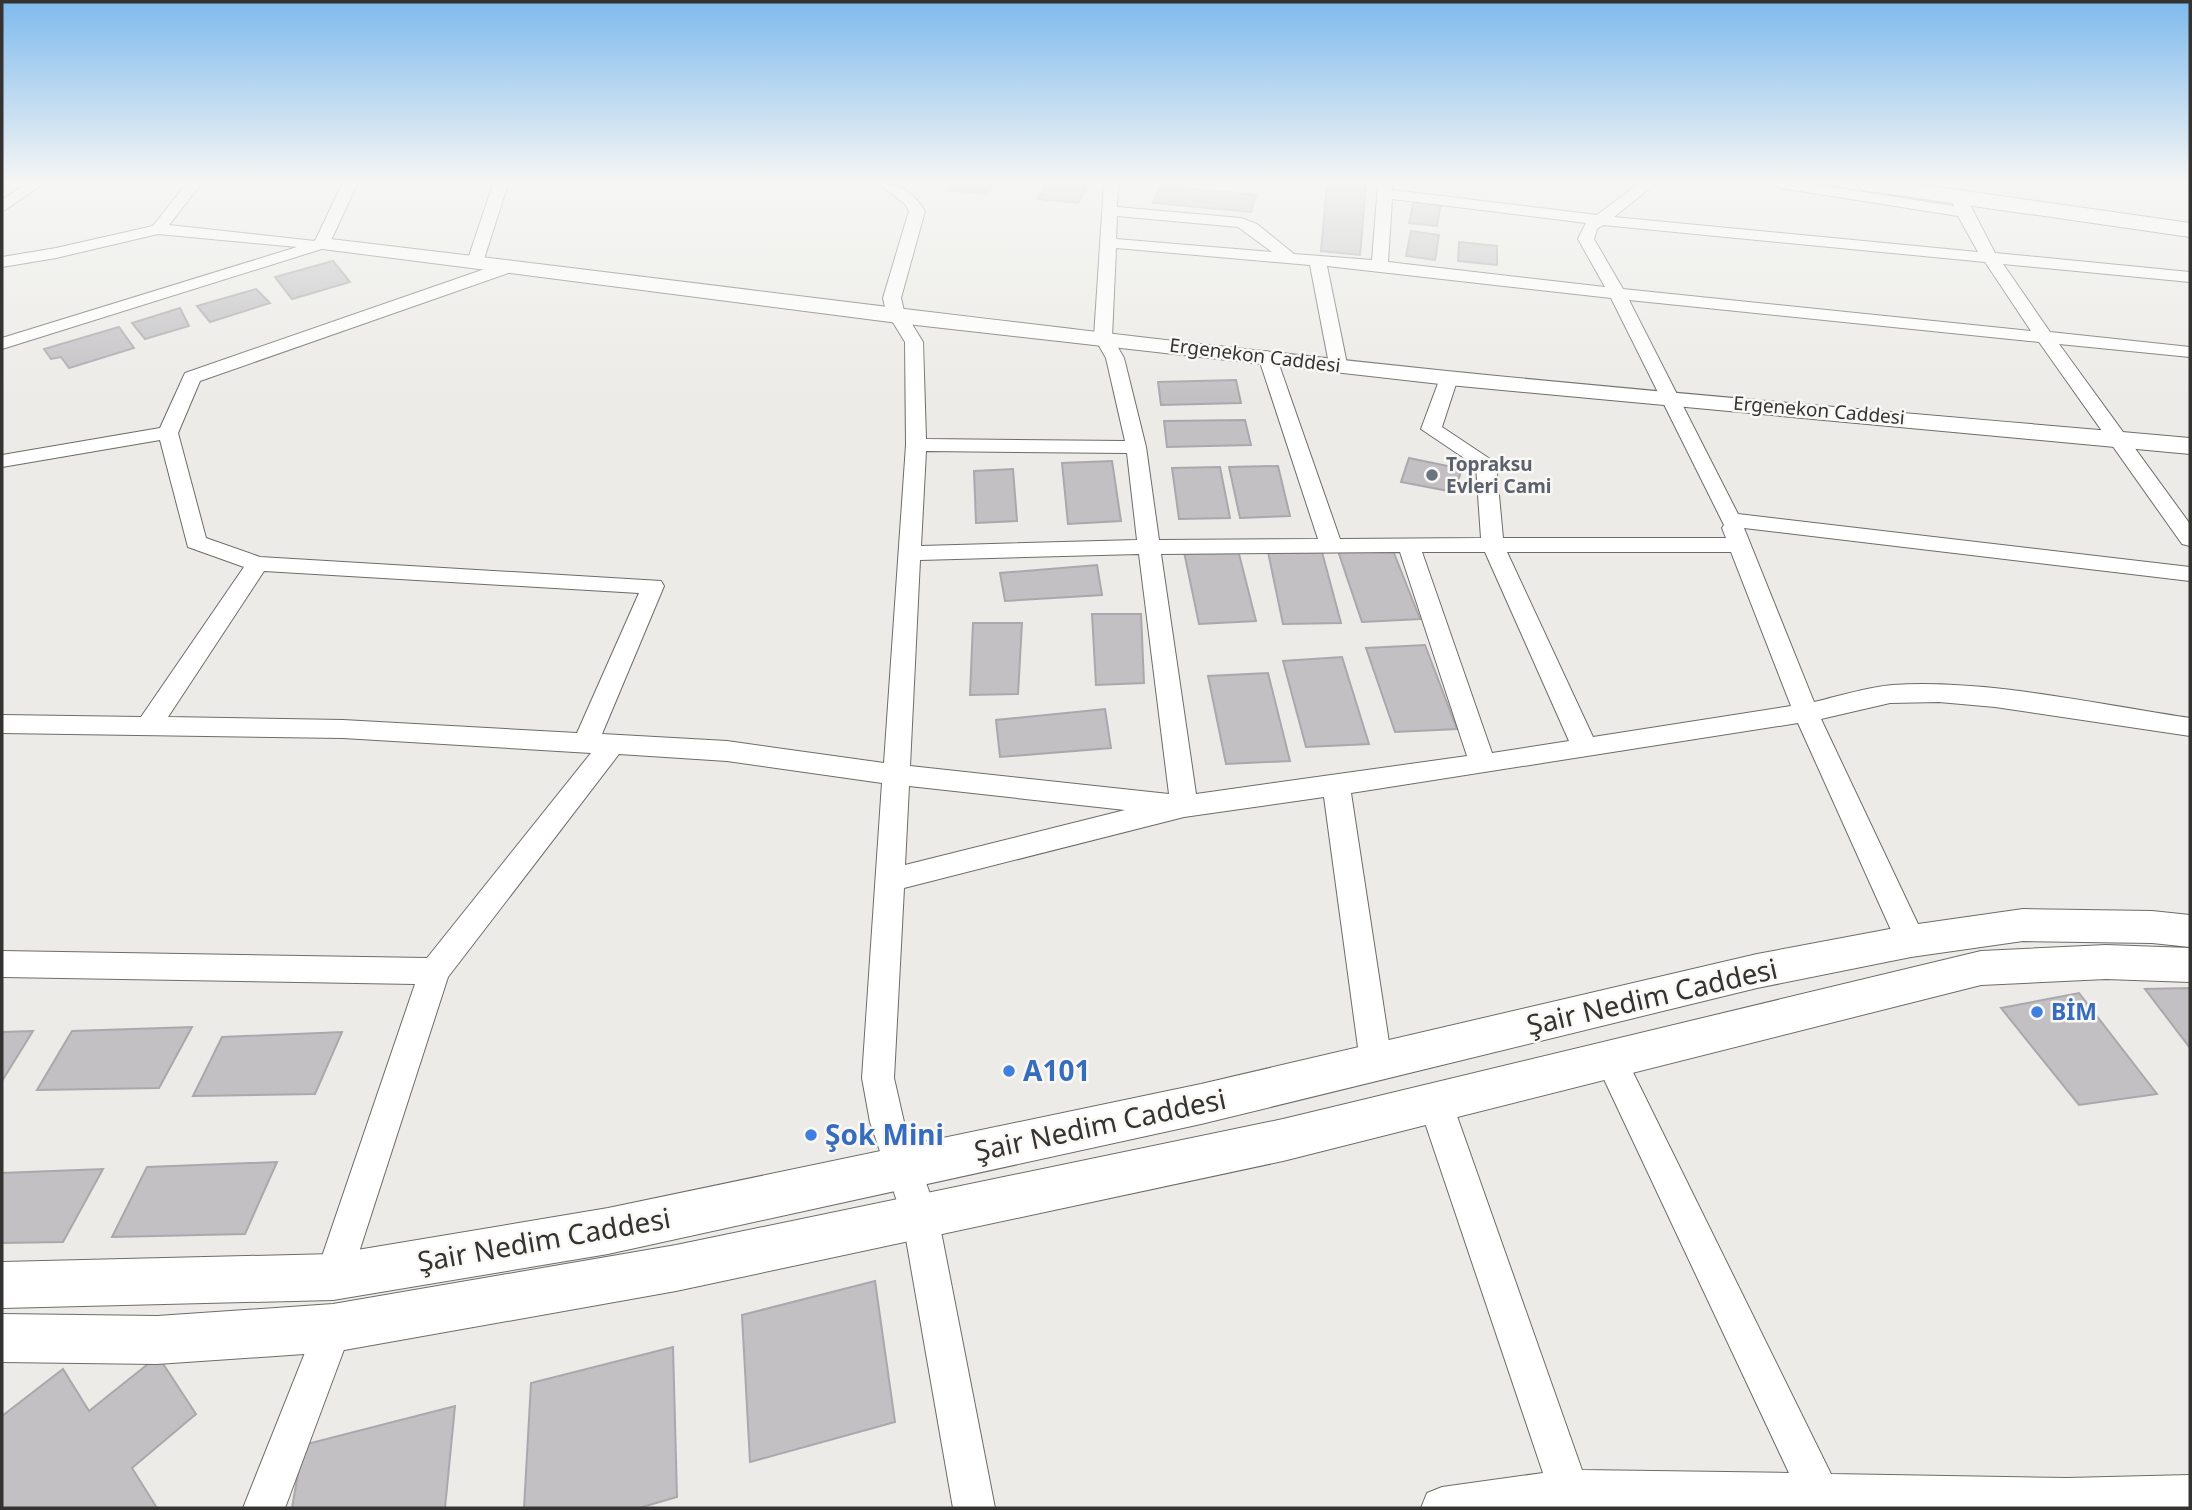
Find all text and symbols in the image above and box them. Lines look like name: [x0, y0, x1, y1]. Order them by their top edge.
street label: Ergenekon Caddesi: [1168, 332, 1342, 378]
street label: Ergenekon Caddesi: [1732, 390, 1906, 430]
place label: Topraksu Evleri Cami: [1446, 451, 1551, 499]
marker: Topraksu Evleri Cami: [1424, 467, 1440, 483]
street label: Şair Nedim Caddesi: [1523, 949, 1781, 1043]
place label: BİM: [2051, 995, 2097, 1027]
marker: BİM: [2029, 1004, 2045, 1020]
place label: A101: [1023, 1051, 1090, 1089]
marker: A101: [1001, 1063, 1017, 1079]
street label: Şair Nedim Caddesi: [970, 1079, 1229, 1169]
place label: Şok Mini: [825, 1115, 944, 1153]
marker: Şok Mini: [803, 1127, 819, 1143]
street label: Şair Nedim Caddesi: [414, 1198, 673, 1280]

